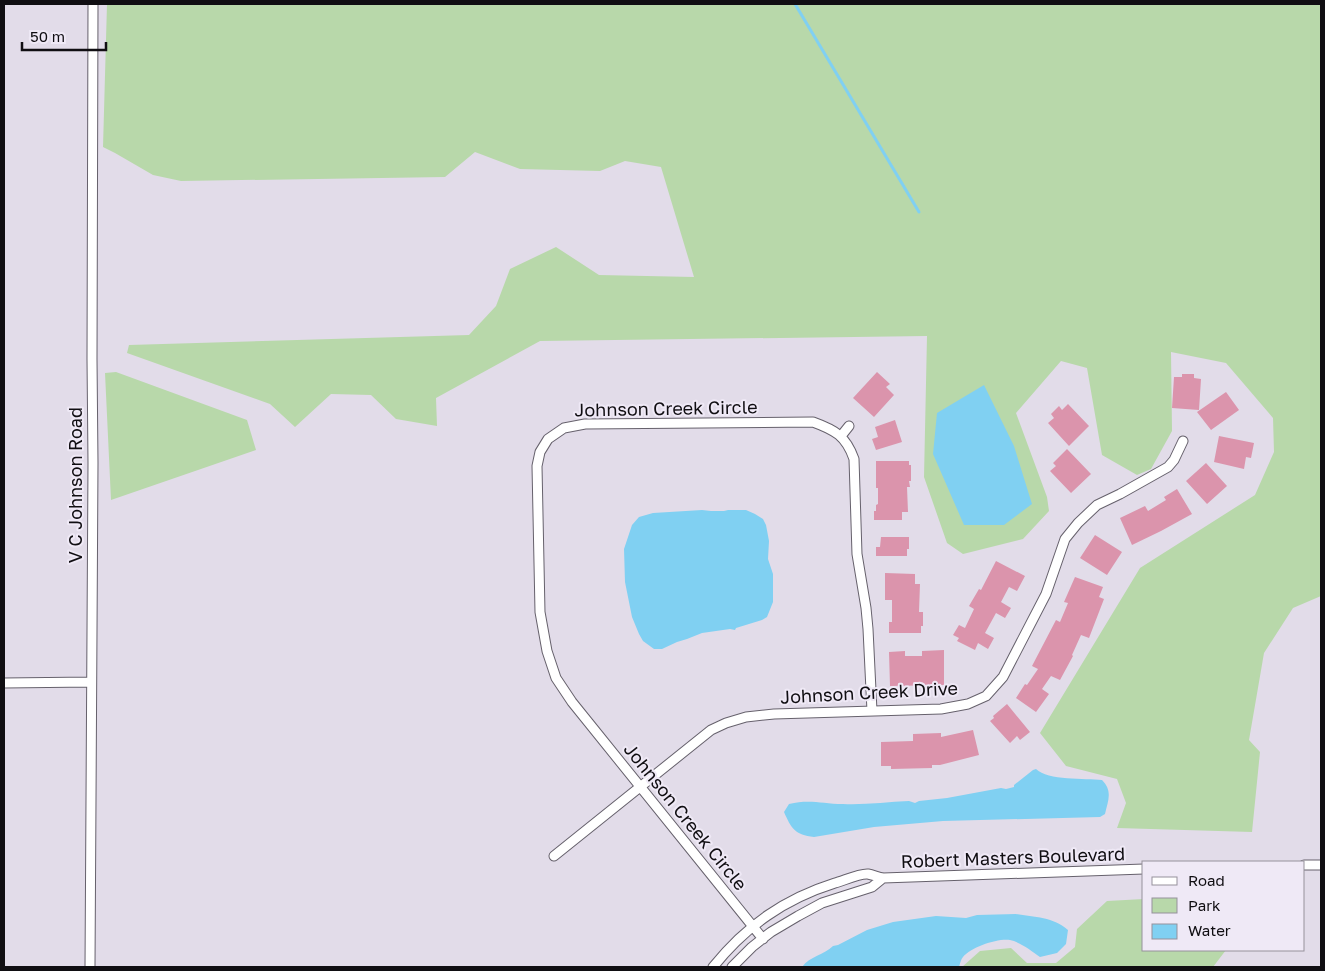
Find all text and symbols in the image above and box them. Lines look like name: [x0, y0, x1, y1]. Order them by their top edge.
scale bar: [22, 20, 106, 52]
text: 50 m: [30, 27, 65, 45]
street label: Johnson Creek Circle: [574, 395, 758, 421]
street label: V C Johnson Road: [64, 407, 86, 563]
street label: Johnson Creek Drive: [779, 676, 958, 708]
street label: Johnson Creek Circle: [620, 738, 752, 894]
street label: Robert Masters Boulevard: [900, 842, 1125, 872]
legend: [1142, 861, 1305, 951]
text: Road: [1188, 871, 1225, 889]
text: Park: [1188, 896, 1221, 914]
text: Water: [1188, 921, 1231, 939]

